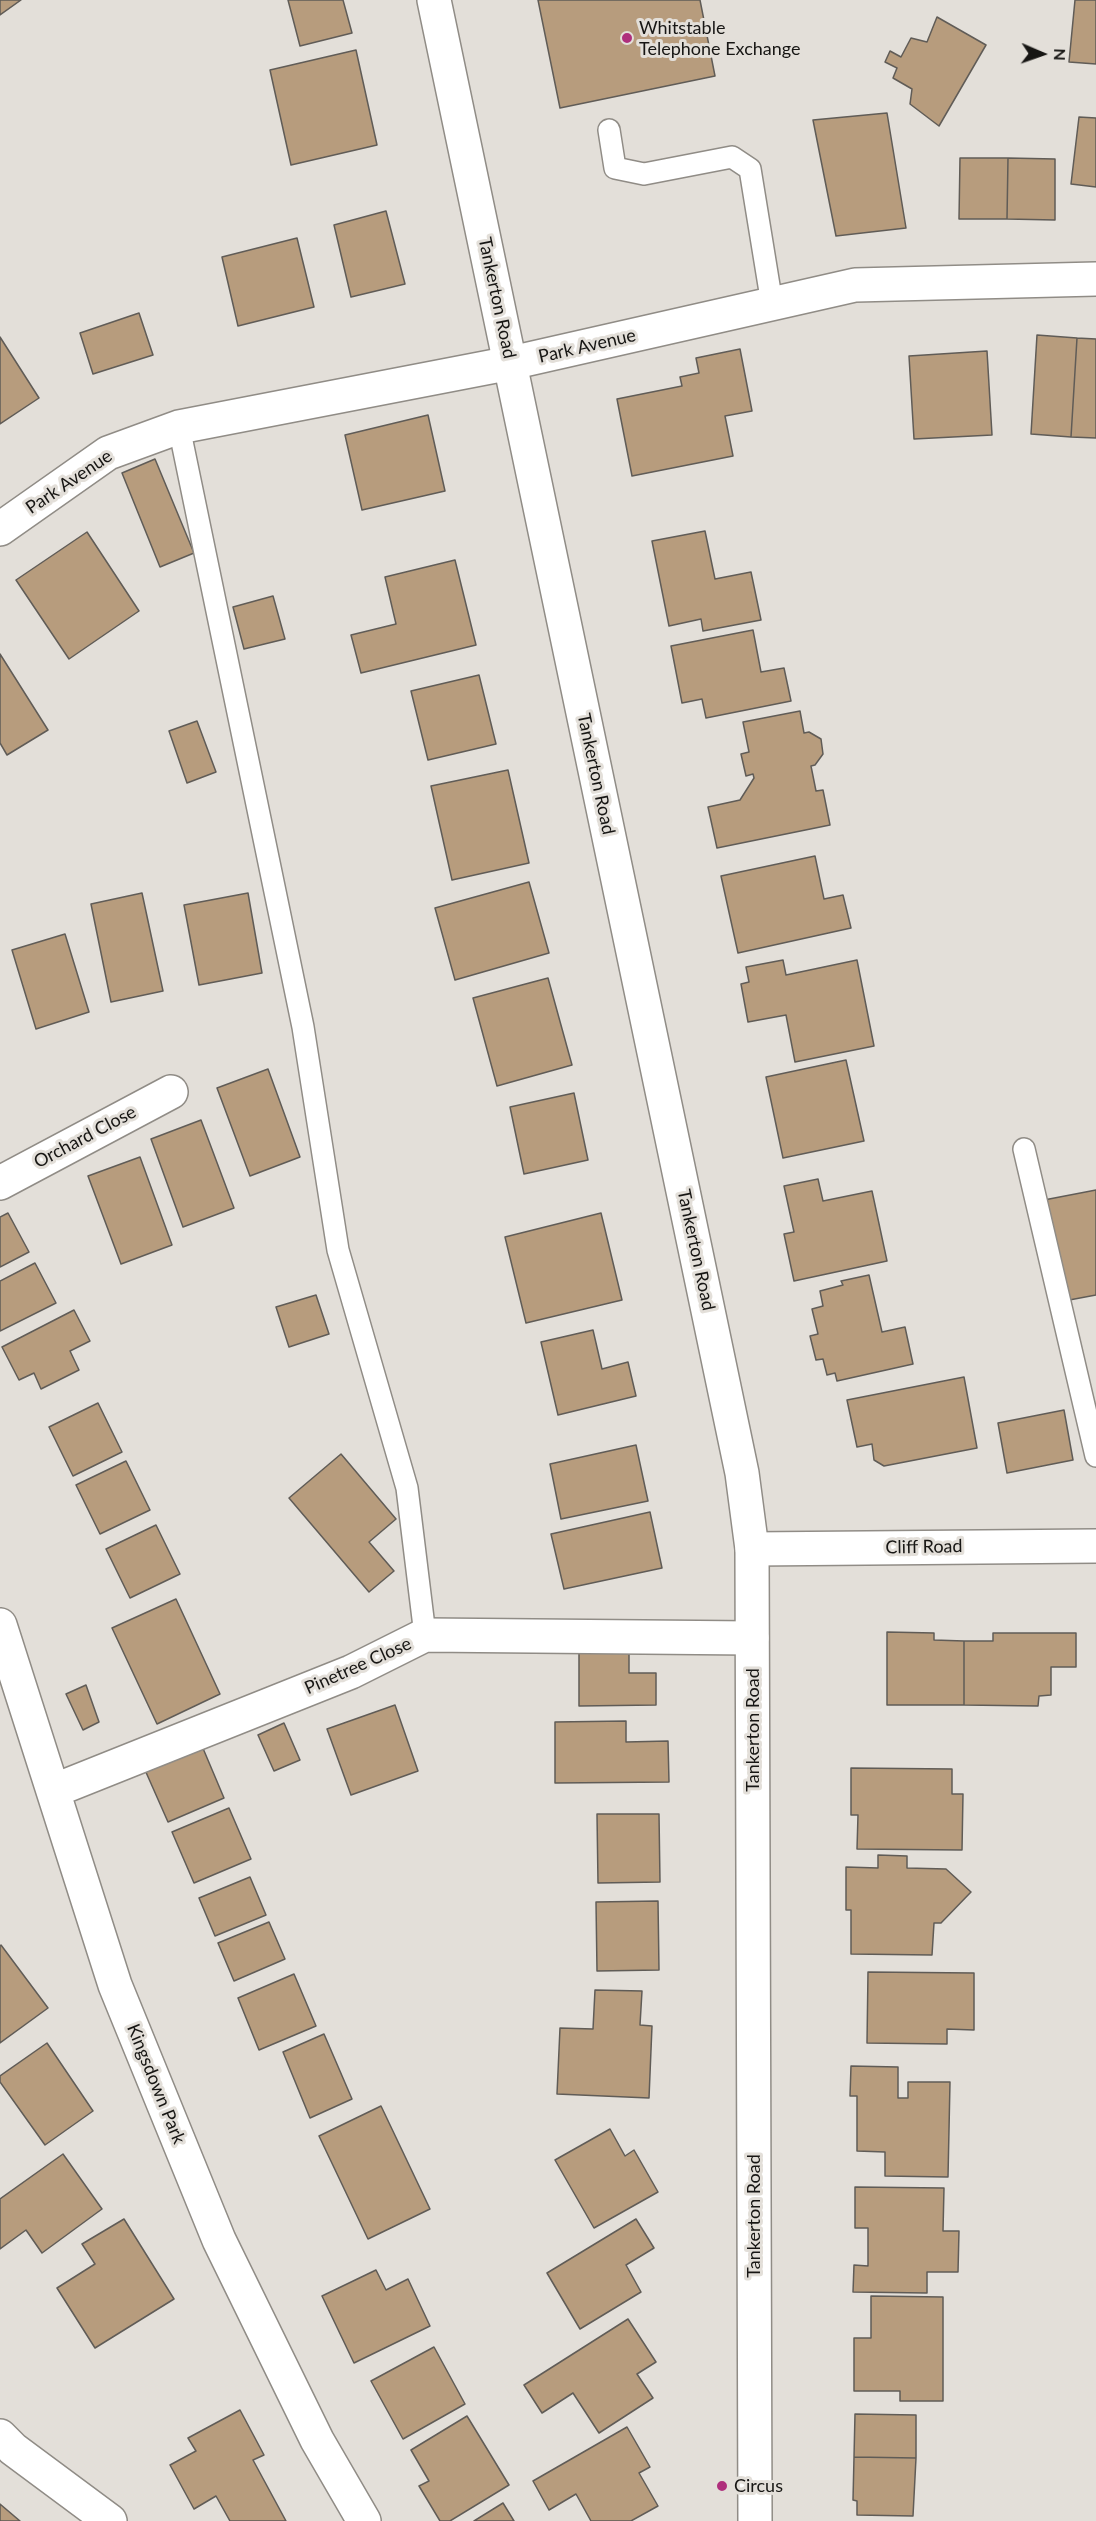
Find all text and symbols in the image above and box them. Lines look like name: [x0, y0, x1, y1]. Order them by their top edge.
place label: Whitstable Telephone Exchange: [639, 17, 800, 60]
north arrow: [1012, 24, 1072, 84]
marker: Whitstable Telephone Exchange: [620, 31, 634, 45]
text: N: [1051, 48, 1070, 61]
street label: Tankerton Road: [474, 235, 520, 361]
street label: Park Avenue: [536, 324, 638, 368]
street label: Park Avenue: [22, 445, 116, 519]
street label: Tankerton Road: [573, 711, 619, 837]
street label: Orchard Close: [30, 1101, 140, 1173]
street label: Tankerton Road: [673, 1187, 719, 1313]
street label: Cliff Road: [885, 1536, 963, 1558]
street label: Pinetree Close: [301, 1633, 415, 1699]
street label: Tankerton Road: [742, 1668, 764, 1792]
street label: Kingsdown Park: [122, 2021, 190, 2147]
street label: Tankerton Road: [743, 2154, 765, 2278]
place label: Circus: [734, 2475, 783, 2497]
marker: Circus: [715, 2479, 729, 2493]

